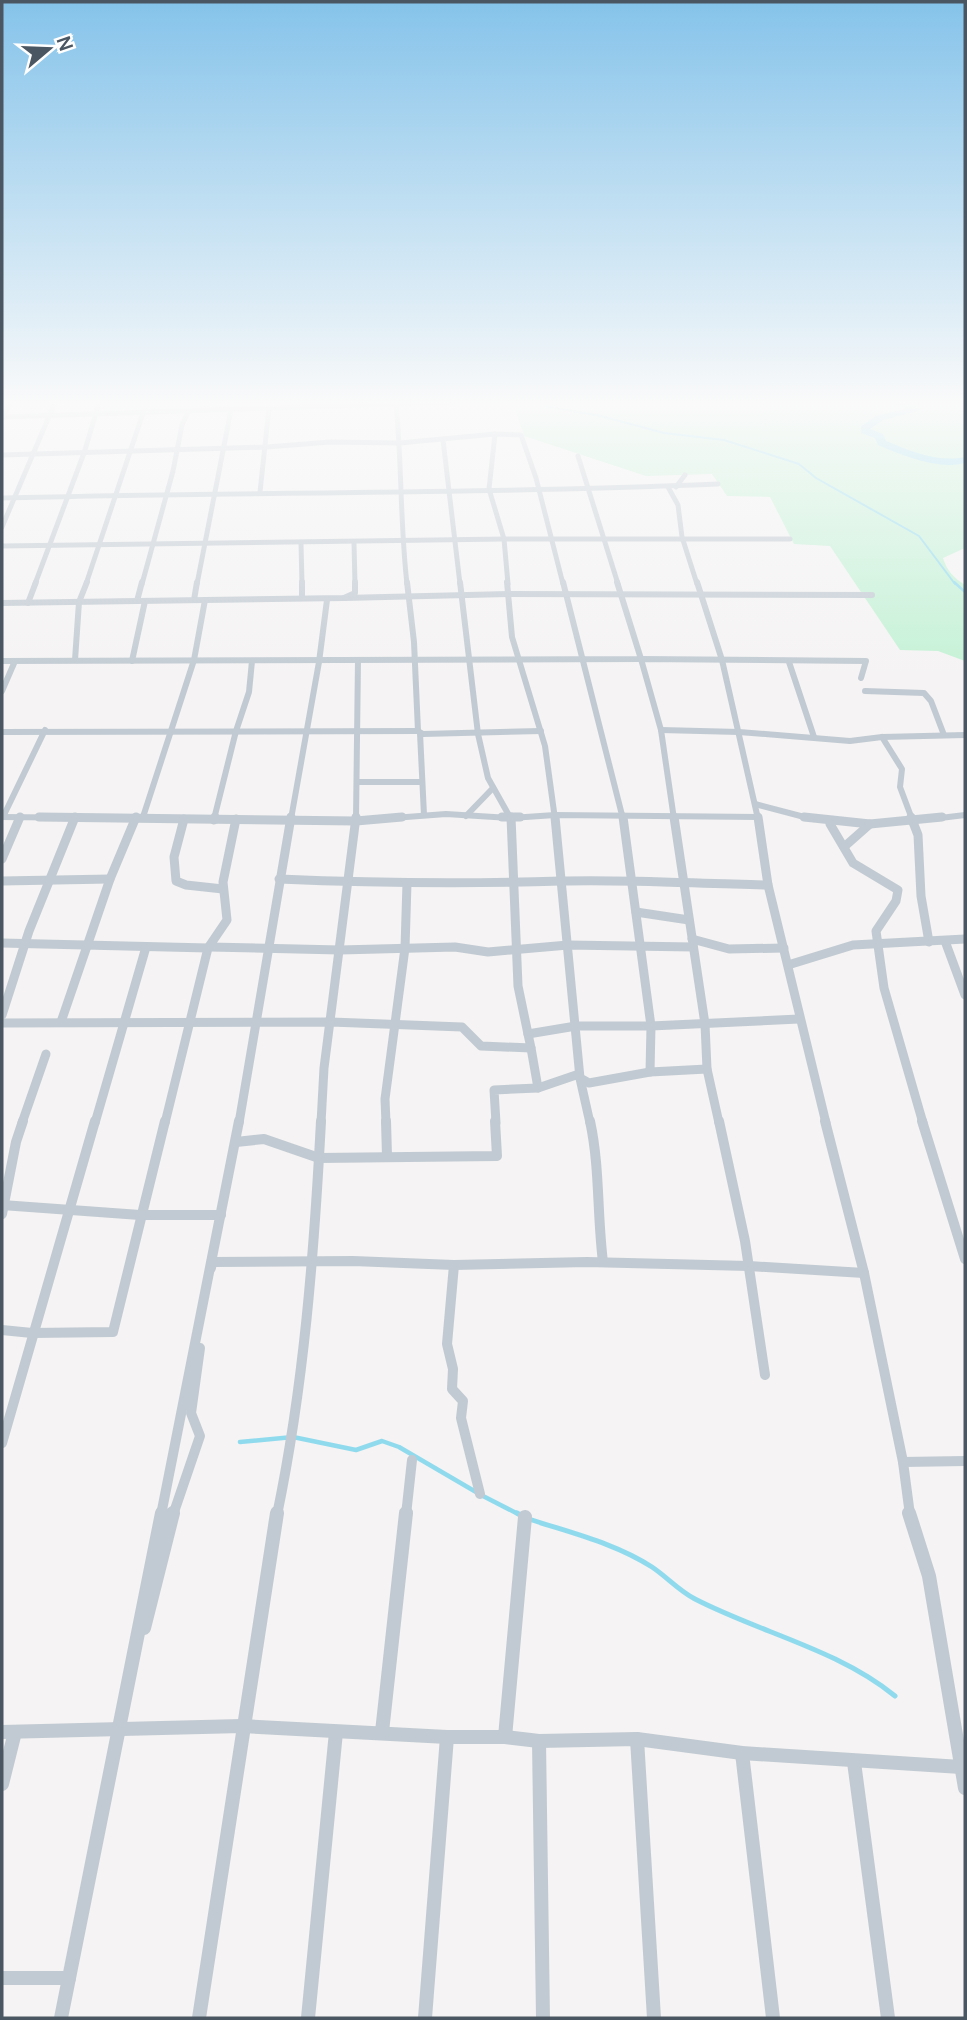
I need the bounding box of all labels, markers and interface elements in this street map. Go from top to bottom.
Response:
north arrow [14,14,84,84]
text: N [51,33,80,54]

